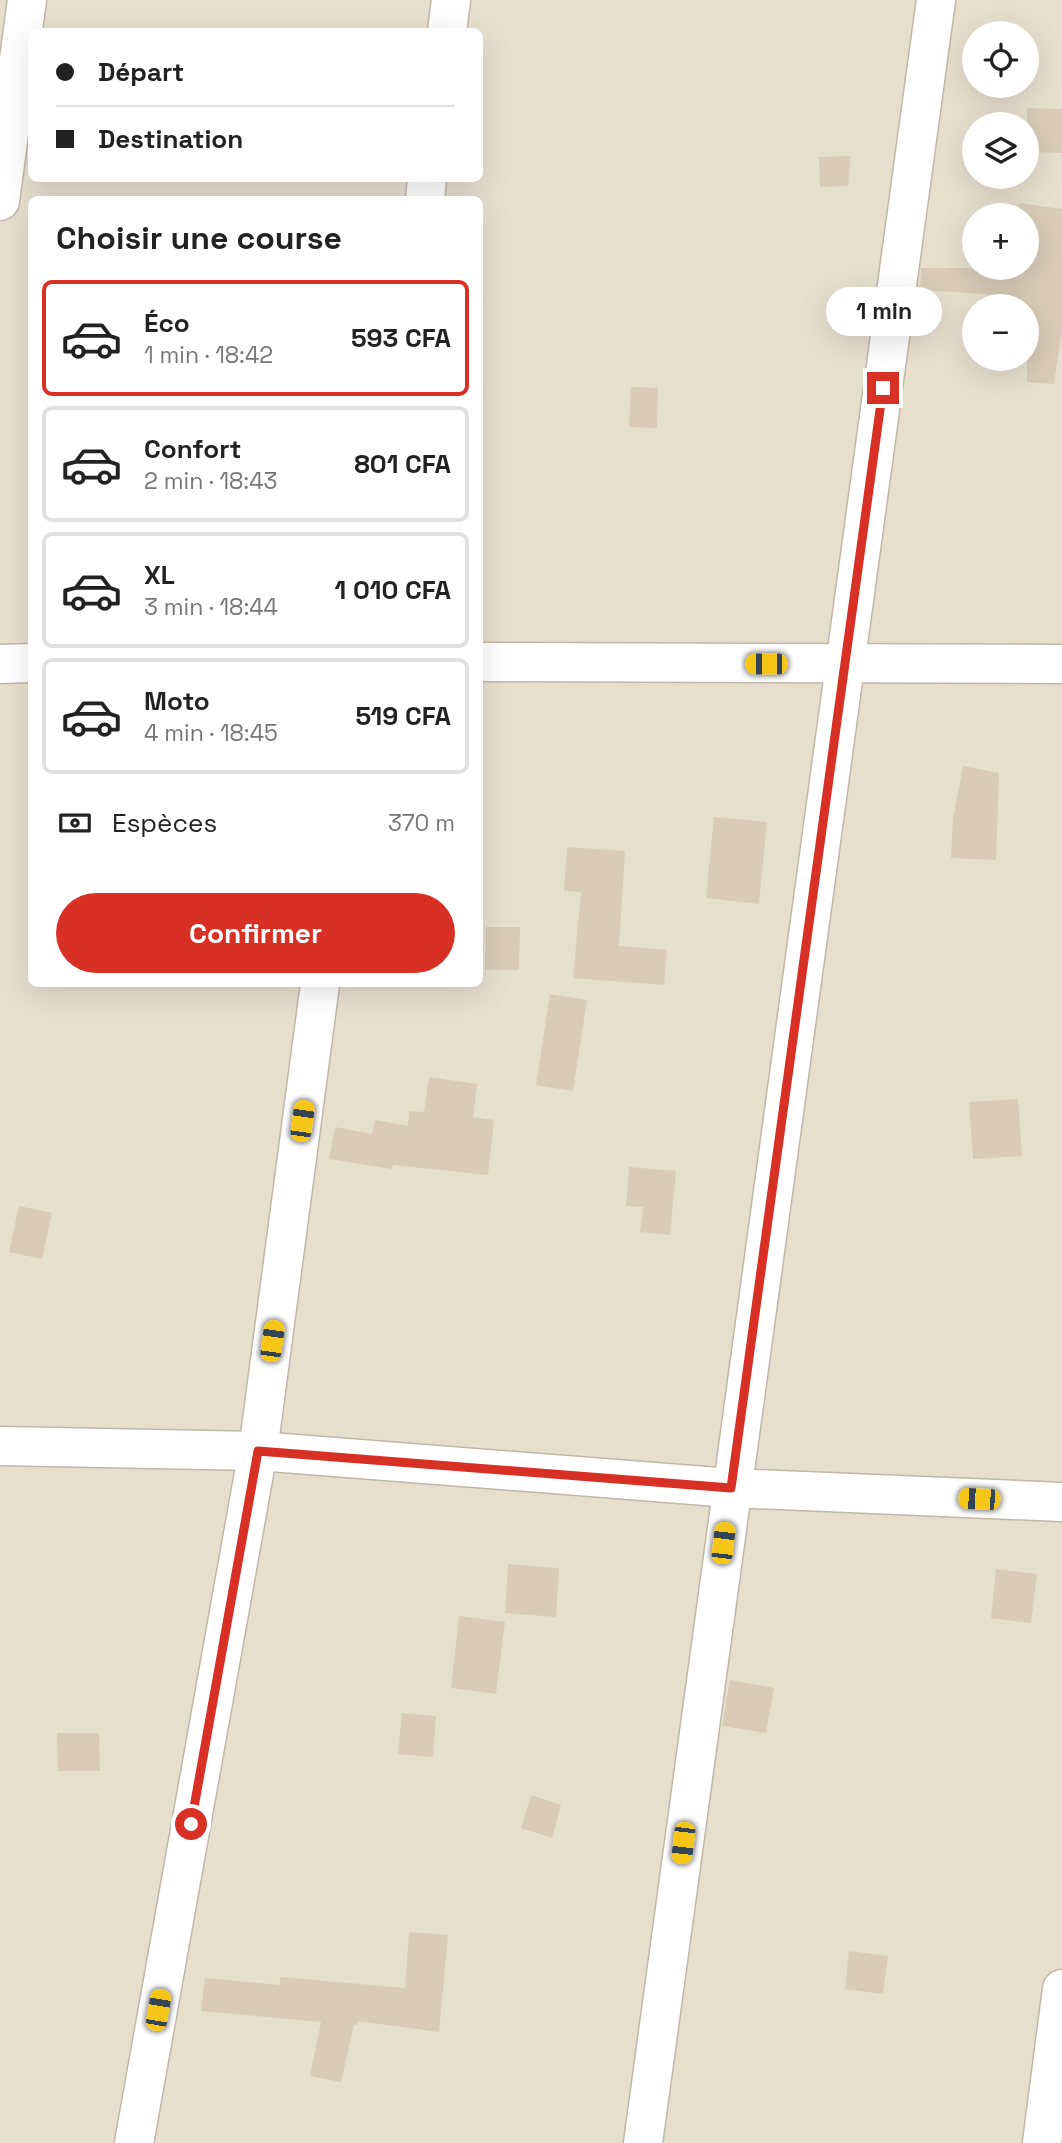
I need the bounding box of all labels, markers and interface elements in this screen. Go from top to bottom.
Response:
map controls [962,21,1039,371]
button: locate [962,21,1039,98]
text: Départ [98,55,184,89]
button: layers [962,112,1039,189]
text: Destination [98,122,243,156]
button: + [962,203,1039,280]
text: Choisir une course [56,218,342,258]
callout: 1 min [825,286,941,336]
button: − [962,294,1039,371]
text: 1 min [856,296,912,326]
text: Éco [144,306,190,340]
icon: car [60,307,123,370]
text: 593 CFA [351,321,451,355]
text: 1 min · 18:42 [144,340,273,370]
route end [867,372,899,404]
text: Confort [144,432,241,466]
icon: car [60,433,123,496]
text: 801 CFA [354,447,451,481]
text: 2 min · 18:43 [144,466,277,496]
text: XL [144,558,175,592]
icon: car [60,559,123,622]
text: 1 010 CFA [335,573,451,607]
text: 3 min · 18:44 [144,592,278,622]
car [746,654,788,675]
text: Moto [144,684,210,718]
icon: car [60,685,123,748]
text: 519 CFA [355,699,451,733]
text: 4 min · 18:45 [144,718,278,748]
icon: cash [56,804,94,842]
text: Espèces [112,806,217,840]
text: 370 m [388,808,455,838]
button: Confirmer [56,893,455,973]
car [289,1099,316,1143]
car [259,1319,286,1363]
car [958,1488,1001,1510]
car [711,1521,736,1565]
route start [175,1808,207,1840]
car [671,1821,696,1865]
car [145,1987,172,2033]

